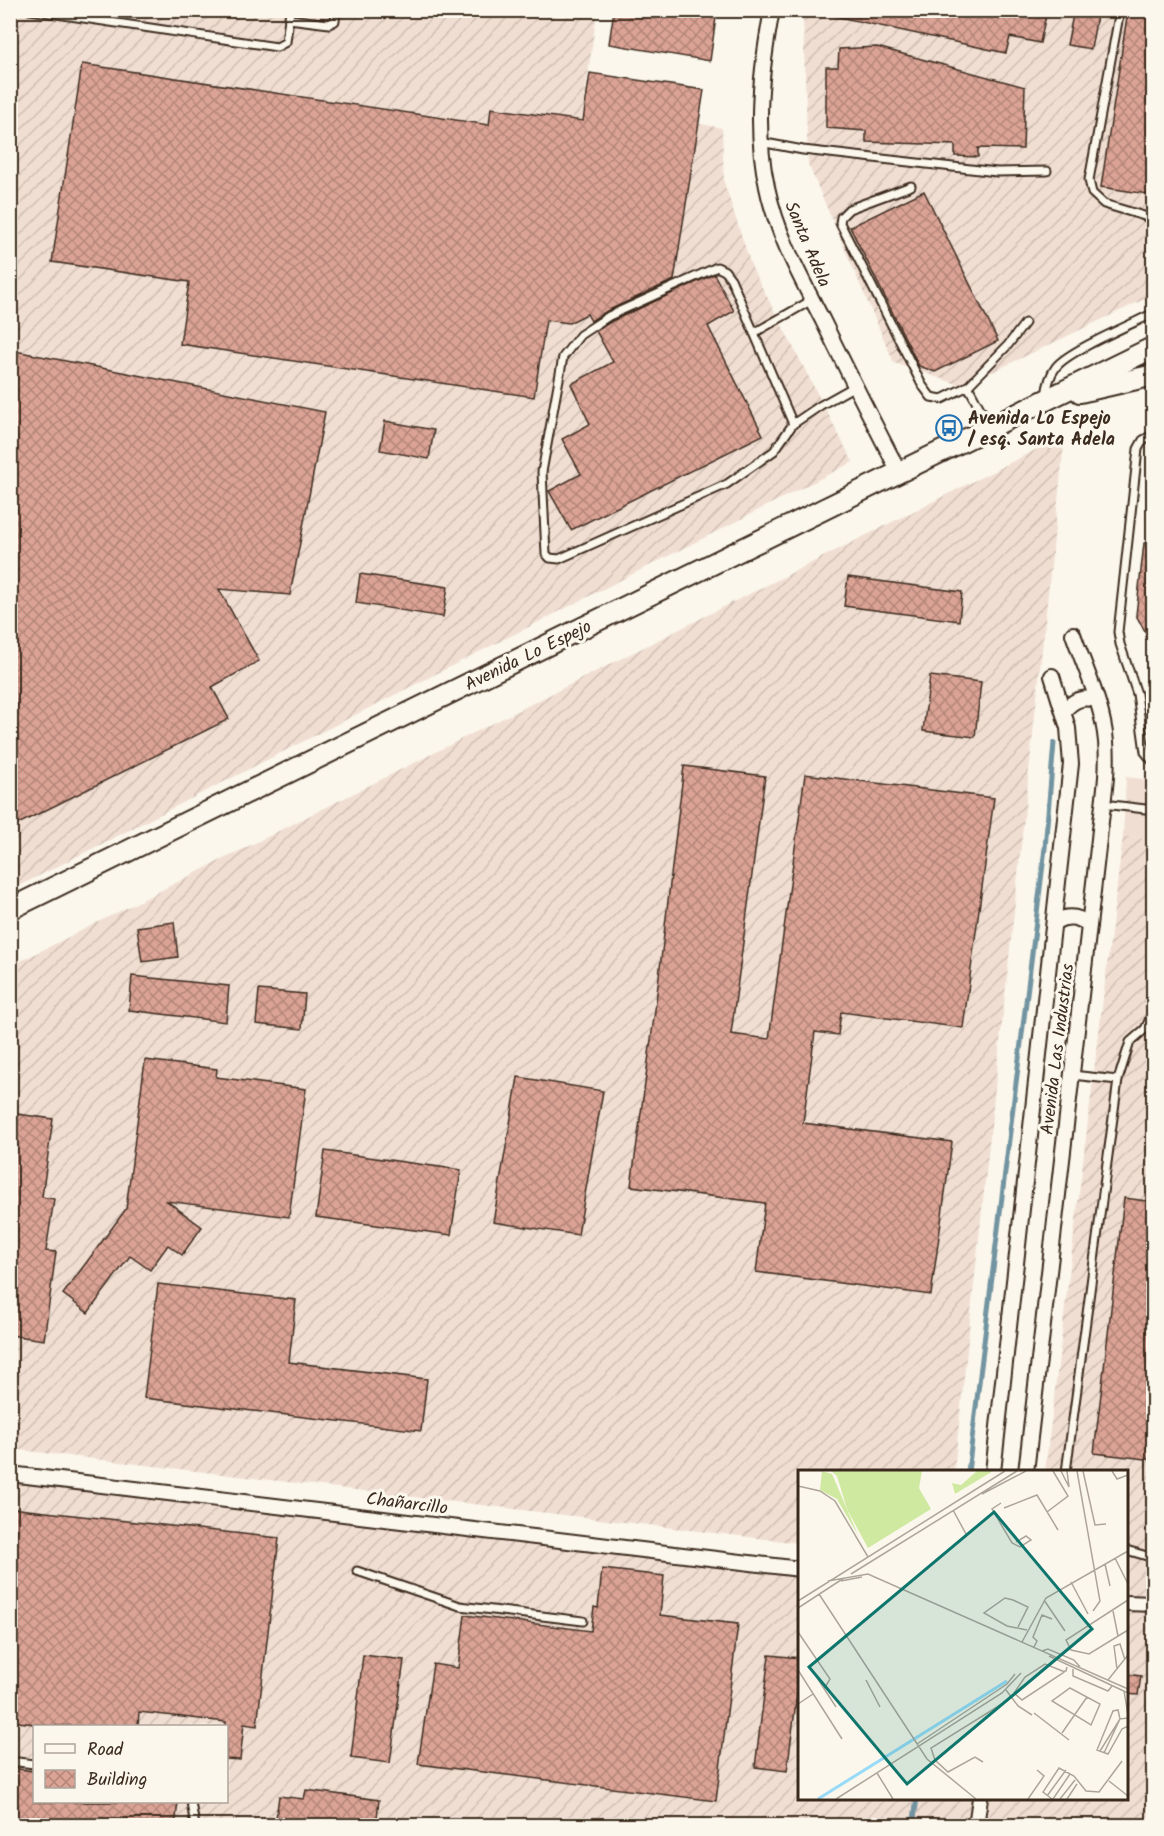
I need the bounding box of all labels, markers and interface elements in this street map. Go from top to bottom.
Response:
street label: Santa Adela [775,197,838,292]
place label: Avenida Lo Espejo / esq. Santa Adela [967,405,1115,455]
bus stop icon: Avenida Lo Espejo / esq. Santa Adela [934,413,964,443]
street label: Avenida Lo Espejo [460,613,597,700]
street label: Avenida Las Industrias [1034,962,1083,1136]
inset map [798,1470,1128,1800]
street label: Chañarcillo [364,1485,449,1524]
legend [33,1725,228,1803]
text: Road [87,1736,124,1765]
text: Building [87,1766,147,1795]

